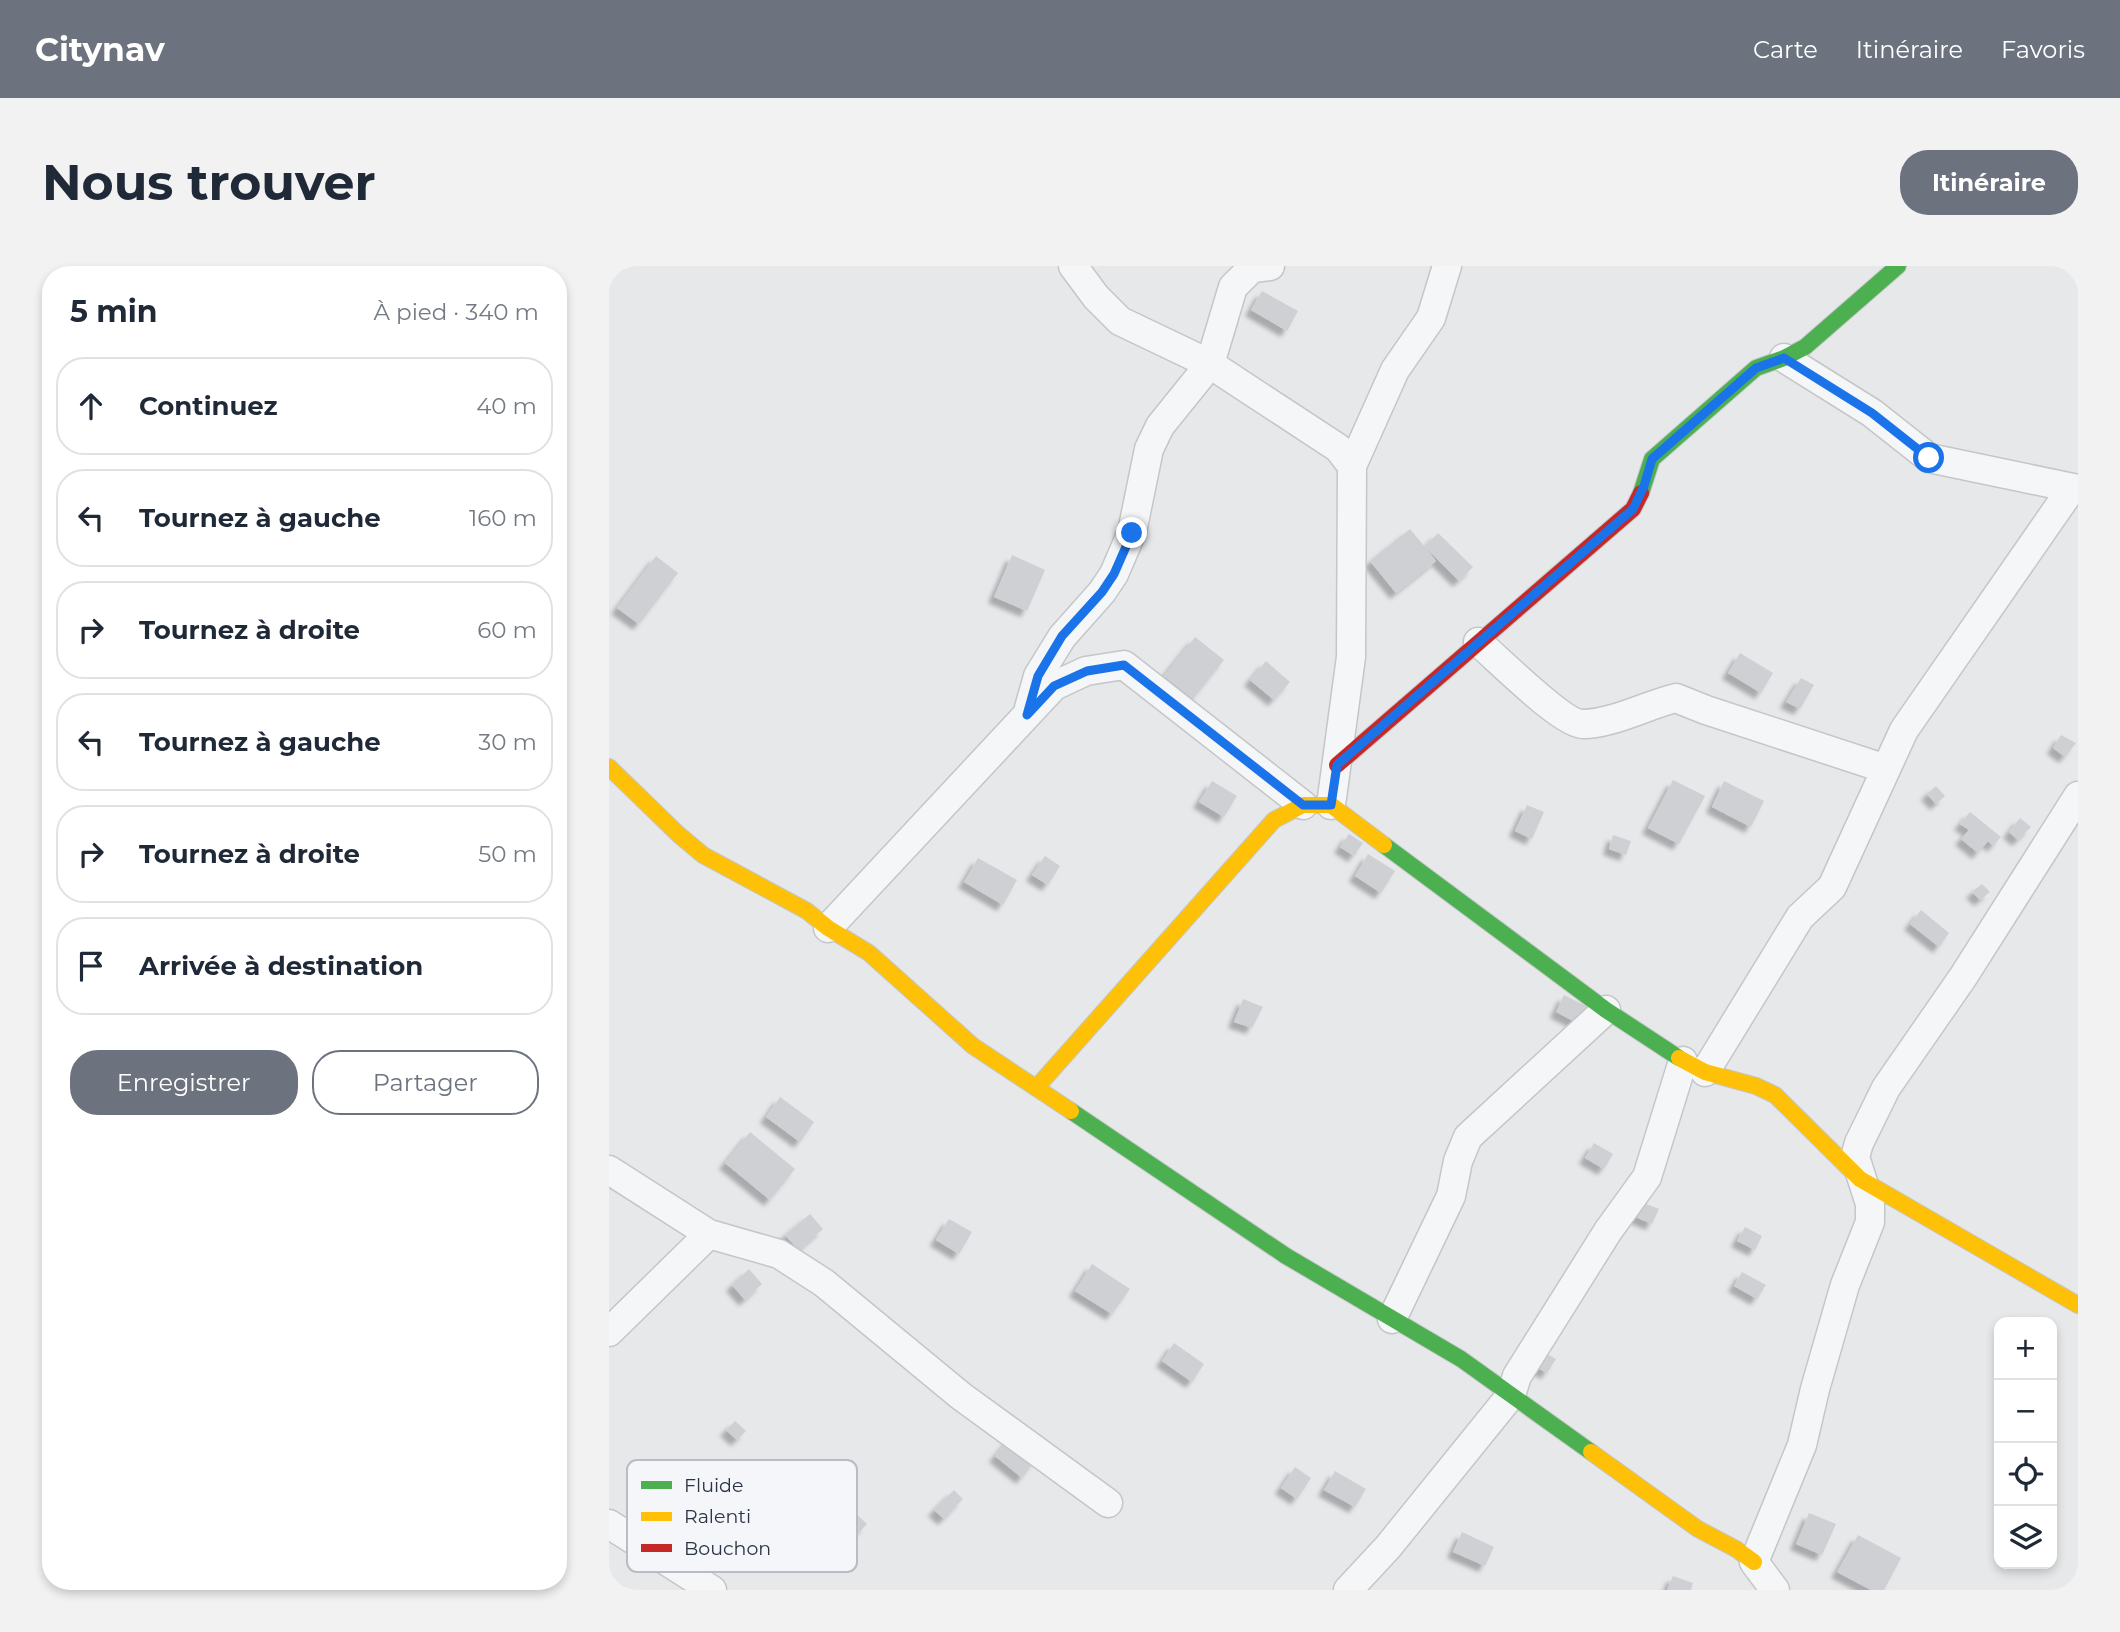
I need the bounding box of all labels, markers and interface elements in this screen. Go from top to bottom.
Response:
text: Citynav [35,29,165,69]
text: Carte [1753,35,1818,64]
text: Itinéraire [1856,35,1963,64]
text: Favoris [2001,35,2085,64]
button: Itinéraire [1900,150,2078,215]
text: Nous trouver [42,153,376,212]
text: 5 min [70,293,158,330]
text: À pied · 340 m [374,298,539,326]
icon: ahead [72,387,110,425]
text: Continuez [139,390,278,422]
text: 40 m [476,392,537,420]
route start [1913,442,1944,473]
icon: left [72,499,110,537]
text: Tournez à gauche [139,502,381,534]
text: 160 m [469,504,537,532]
route end [1116,517,1147,548]
icon: right [72,611,110,649]
text: Tournez à droite [139,614,360,646]
text: 60 m [477,616,537,644]
icon: left [72,723,110,761]
text: Tournez à gauche [139,726,381,758]
text: 30 m [478,728,537,756]
icon: right [72,835,110,873]
text: Tournez à droite [139,838,360,870]
text: 50 m [478,840,537,868]
icon: arrive [72,947,110,985]
text: Arrivée à destination [139,950,423,982]
button: Enregistrer [70,1050,298,1115]
button: Partager [312,1050,539,1115]
map controls [1994,1317,2057,1569]
button: + [1994,1317,2057,1380]
button: − [1994,1380,2057,1443]
button: locate [1994,1443,2057,1506]
legend [627,1460,857,1572]
text: Fluide [684,1474,743,1497]
text: Ralenti [684,1505,751,1528]
button: layers [1994,1506,2057,1569]
text: Bouchon [684,1537,771,1560]

